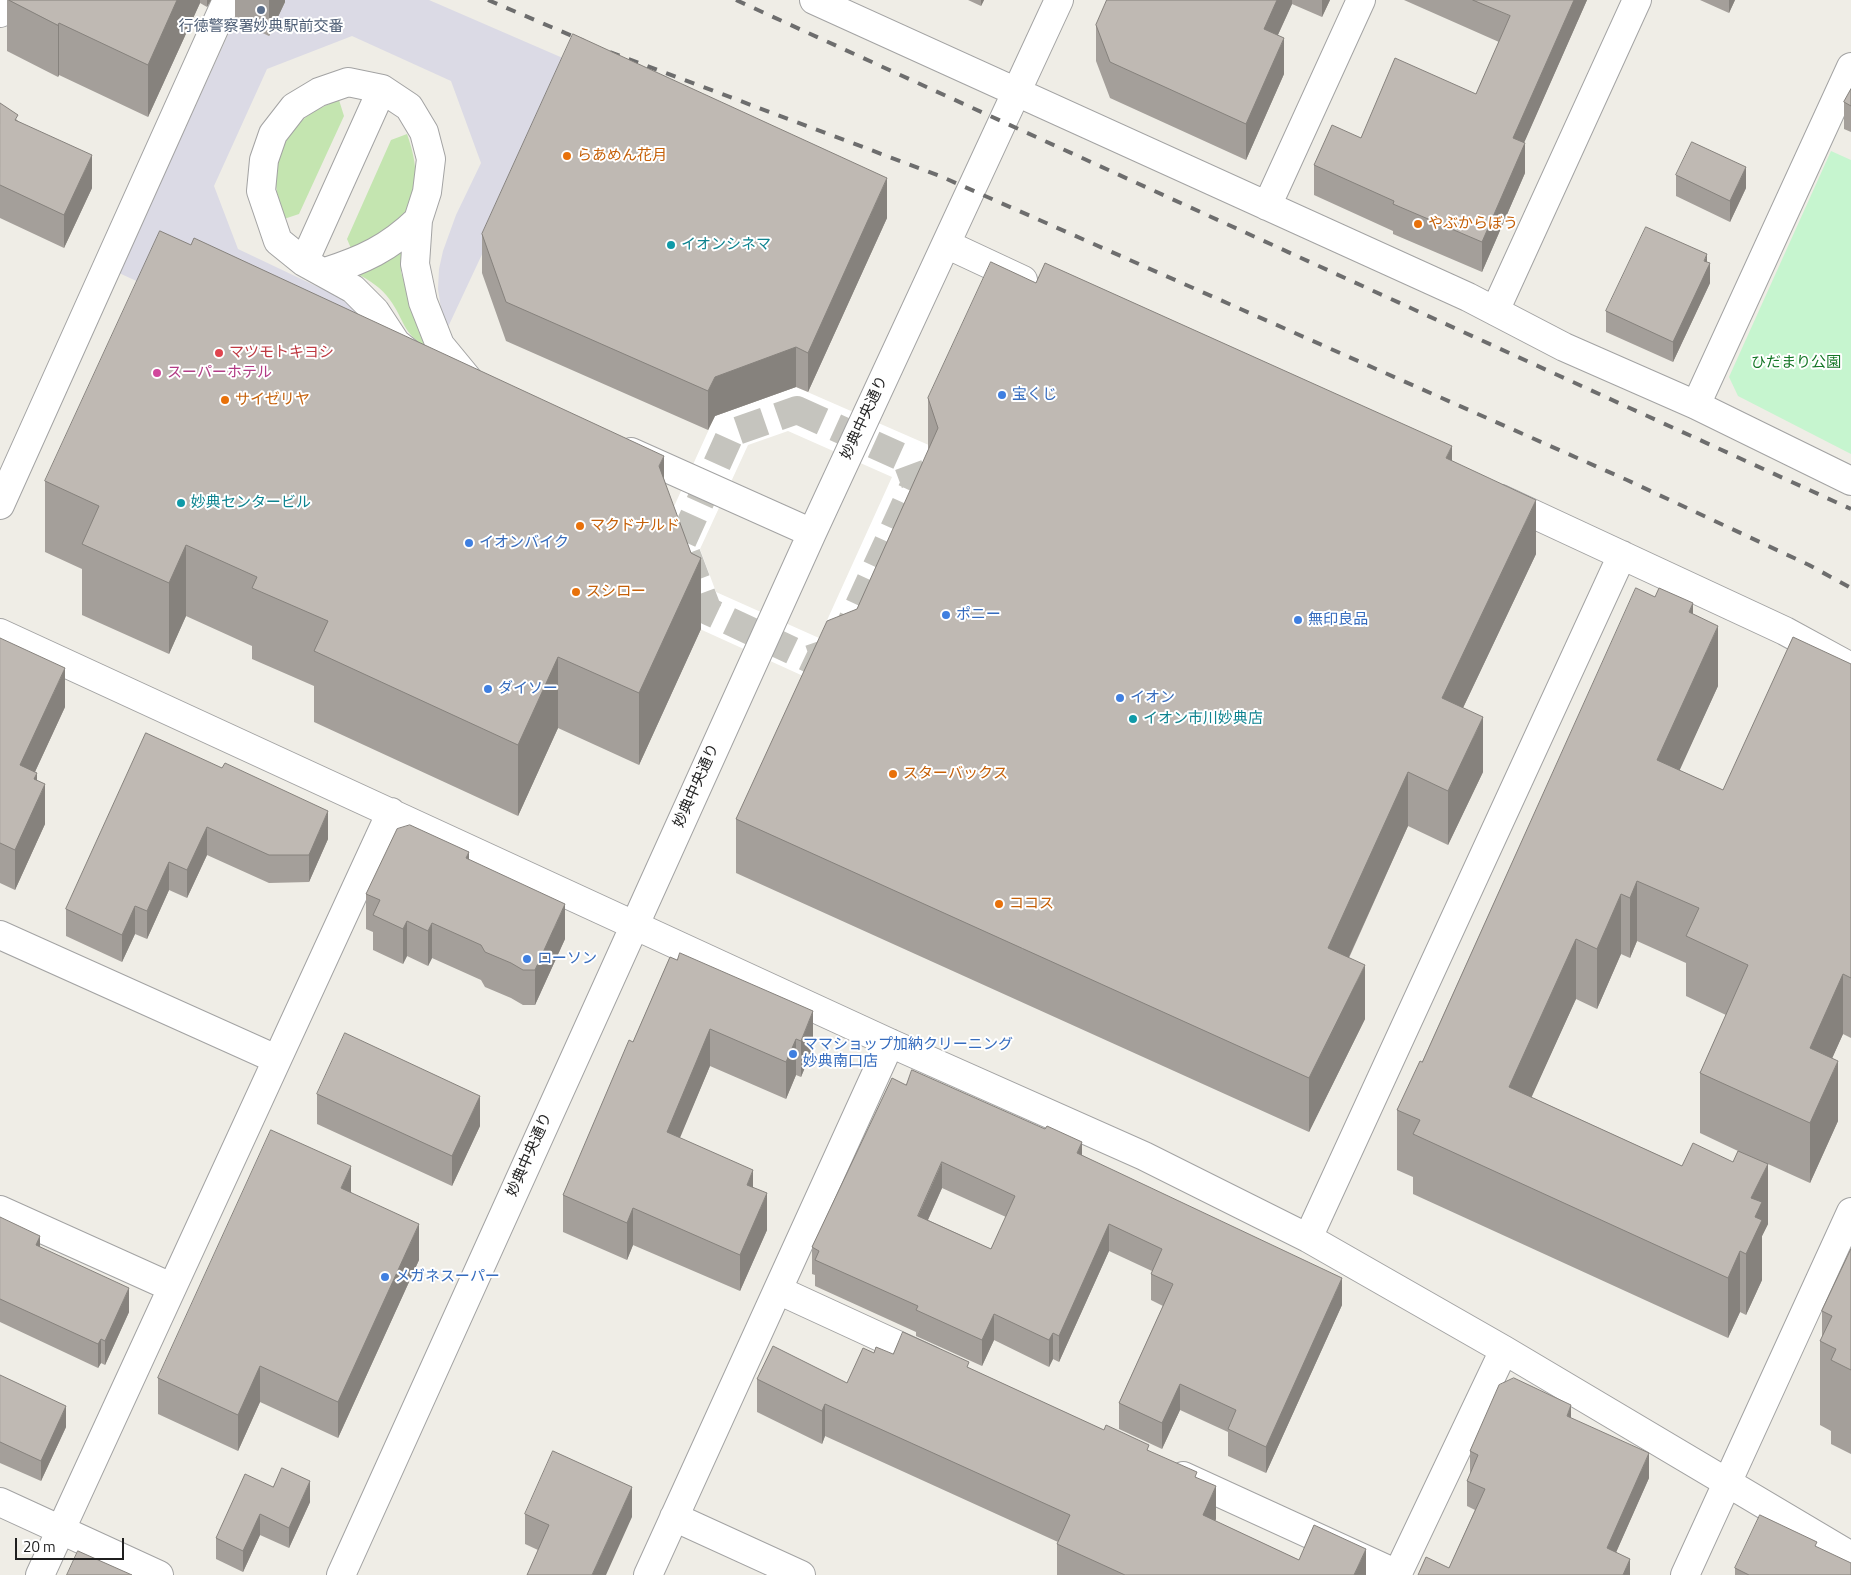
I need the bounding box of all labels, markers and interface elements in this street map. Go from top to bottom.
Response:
marker: 行徳警察署妙典駅前交番 [255,4,267,16]
place label: 行徳警察署妙典駅前交番 [179,18,343,36]
place label: らあめん花月 [577,147,667,165]
marker: らあめん花月 [561,150,573,162]
place label: やぶからぼう [1428,215,1518,233]
marker: やぶからぼう [1412,218,1424,230]
place label: イオンシネマ [681,236,771,254]
marker: イオンシネマ [665,239,677,251]
place label: マツモトキヨシ [229,344,334,362]
marker: マツモトキヨシ [213,347,225,359]
park label: ひだまり公園 [1751,354,1841,372]
place label: スーパーホテル [167,364,272,382]
marker: スーパーホテル [151,367,163,379]
street label: 妙典中央通り [838,373,892,463]
place label: 宝くじ [1012,386,1057,404]
marker: 宝くじ [996,389,1008,401]
place label: サイゼリヤ [235,391,310,409]
marker: サイゼリヤ [219,394,231,406]
place label: 妙典センタービル [191,494,311,512]
marker: 妙典センタービル [175,497,187,509]
place label: マクドナルド [590,517,680,535]
marker: マクドナルド [574,520,586,532]
place label: イオンバイク [479,534,569,552]
marker: イオンバイク [463,537,475,549]
place label: スシロー [586,583,646,601]
marker: スシロー [570,586,582,598]
place label: ポニー [956,606,1001,624]
marker: ポニー [940,609,952,621]
place label: 無印良品 [1308,611,1368,629]
marker: 無印良品 [1292,614,1304,626]
place label: ダイソー [498,680,558,698]
marker: ダイソー [482,683,494,695]
place label: イオン [1130,689,1175,707]
marker: イオン [1114,692,1126,704]
place label: イオン市川妙典店 [1143,710,1263,728]
marker: イオン市川妙典店 [1127,713,1139,725]
street label: 妙典中央通り [670,741,724,831]
place label: スターバックス [903,765,1008,783]
marker: スターバックス [887,768,899,780]
place label: ココス [1009,895,1054,913]
marker: ココス [993,898,1005,910]
place label: ローソン [537,950,597,968]
marker: ローソン [521,953,533,965]
place label: ママショップ加納クリーニング 妙典南口店 [803,1036,1013,1071]
marker: ママショップ加納クリーニング 妙典南口店 [787,1048,799,1060]
street label: 妙典中央通り [503,1110,557,1200]
place label: メガネスーパー [395,1268,500,1286]
marker: メガネスーパー [379,1271,391,1283]
scale bar [18,1528,126,1560]
text: 20 m [23,1535,56,1558]

